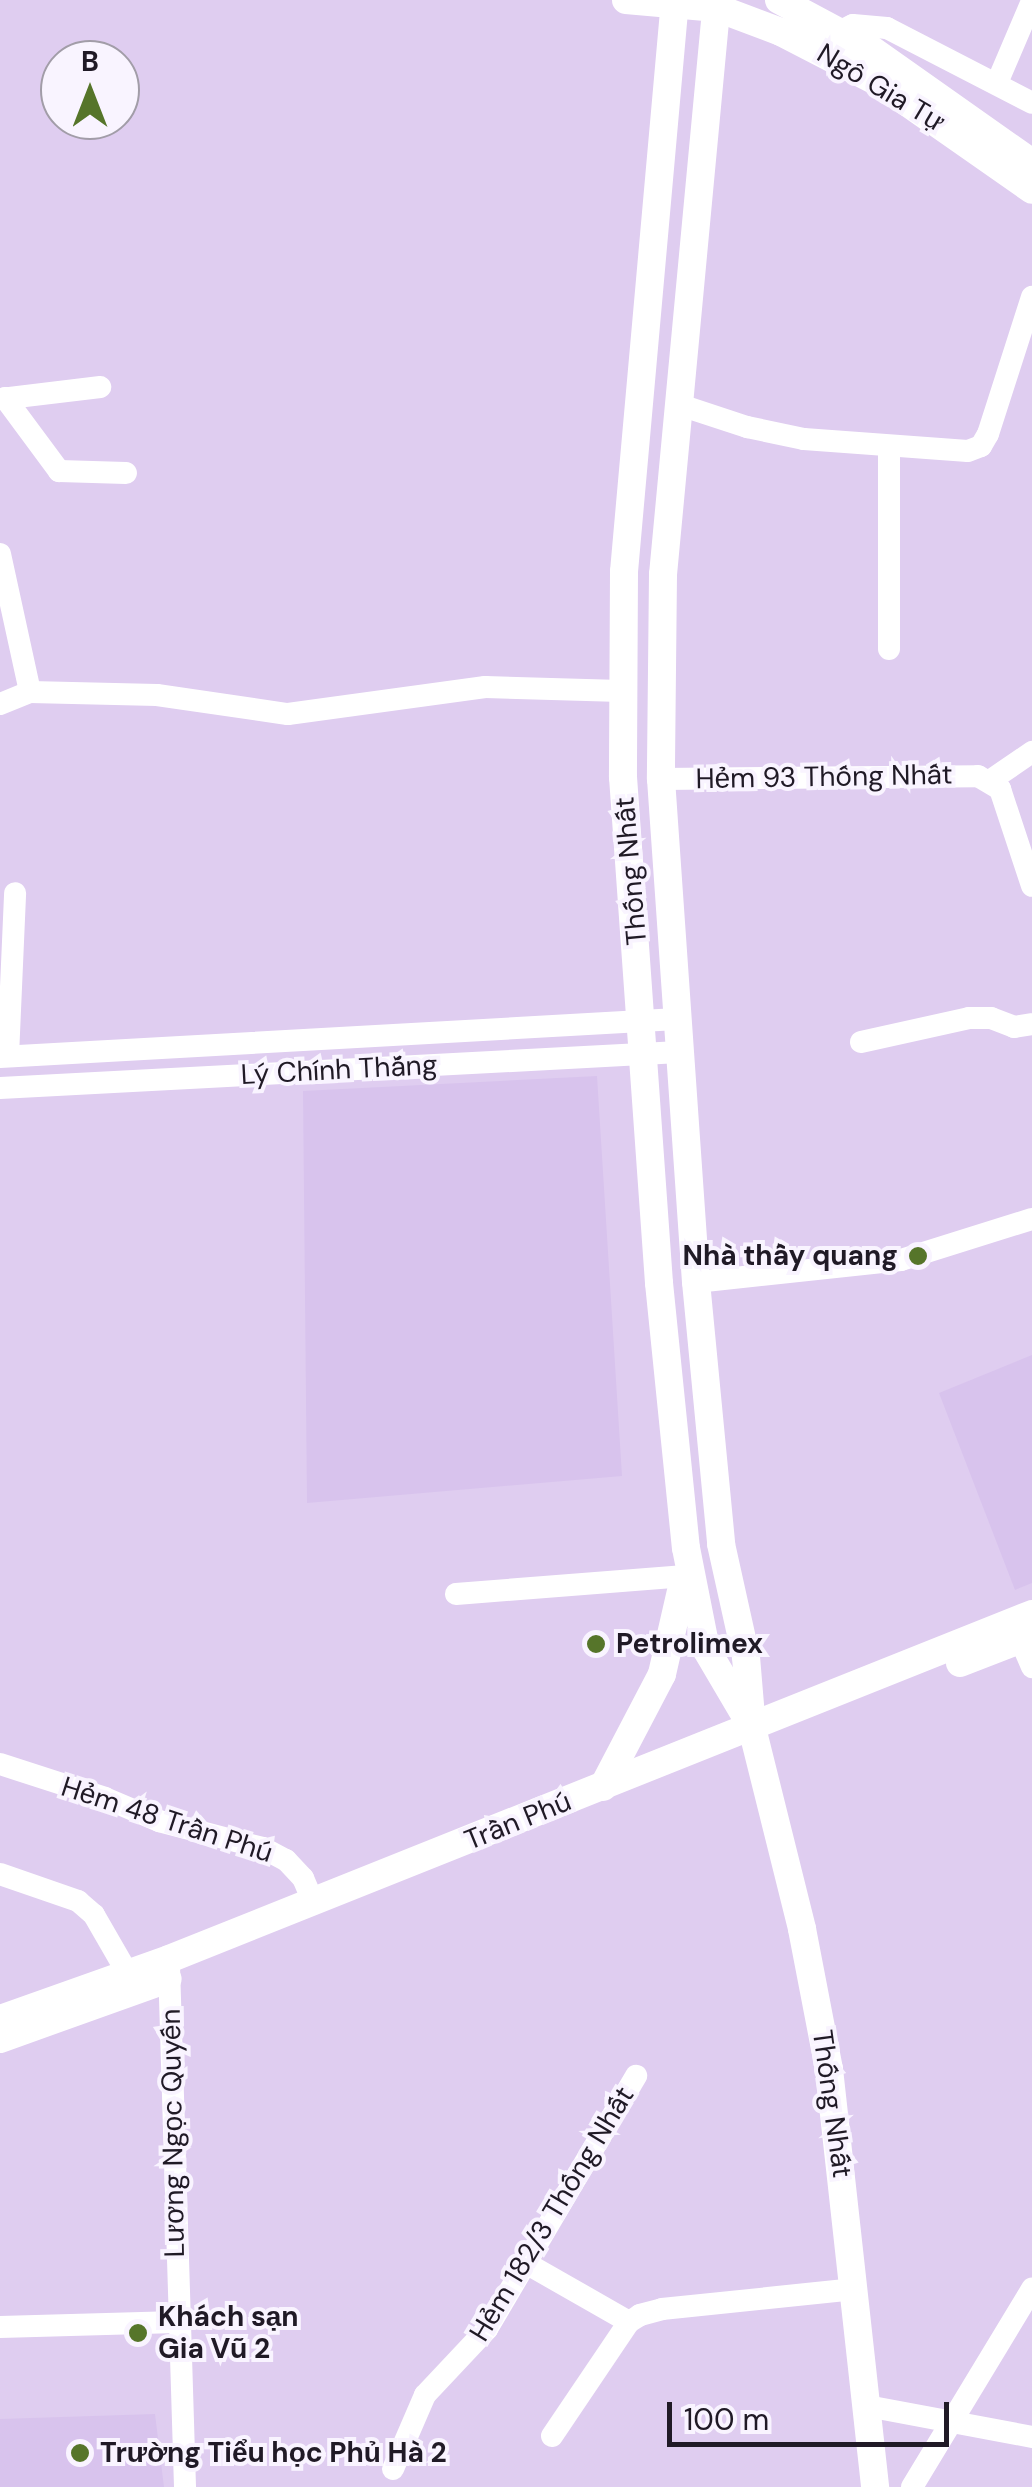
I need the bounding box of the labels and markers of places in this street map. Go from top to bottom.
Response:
place label: Nhà thầy quang [683,1239,898,1273]
marker: Nhà thầy quang [907,1245,929,1267]
place label: Petrolimex [616,1627,763,1661]
marker: Petrolimex [585,1633,607,1655]
place label: Khách sạn Gia Vũ 2 [158,2300,299,2366]
marker: Khách sạn Gia Vũ 2 [127,2322,149,2344]
place label: Trường Tiểu học Phủ Hà 2 [100,2436,447,2470]
marker: Trường Tiểu học Phủ Hà 2 [69,2442,91,2464]

